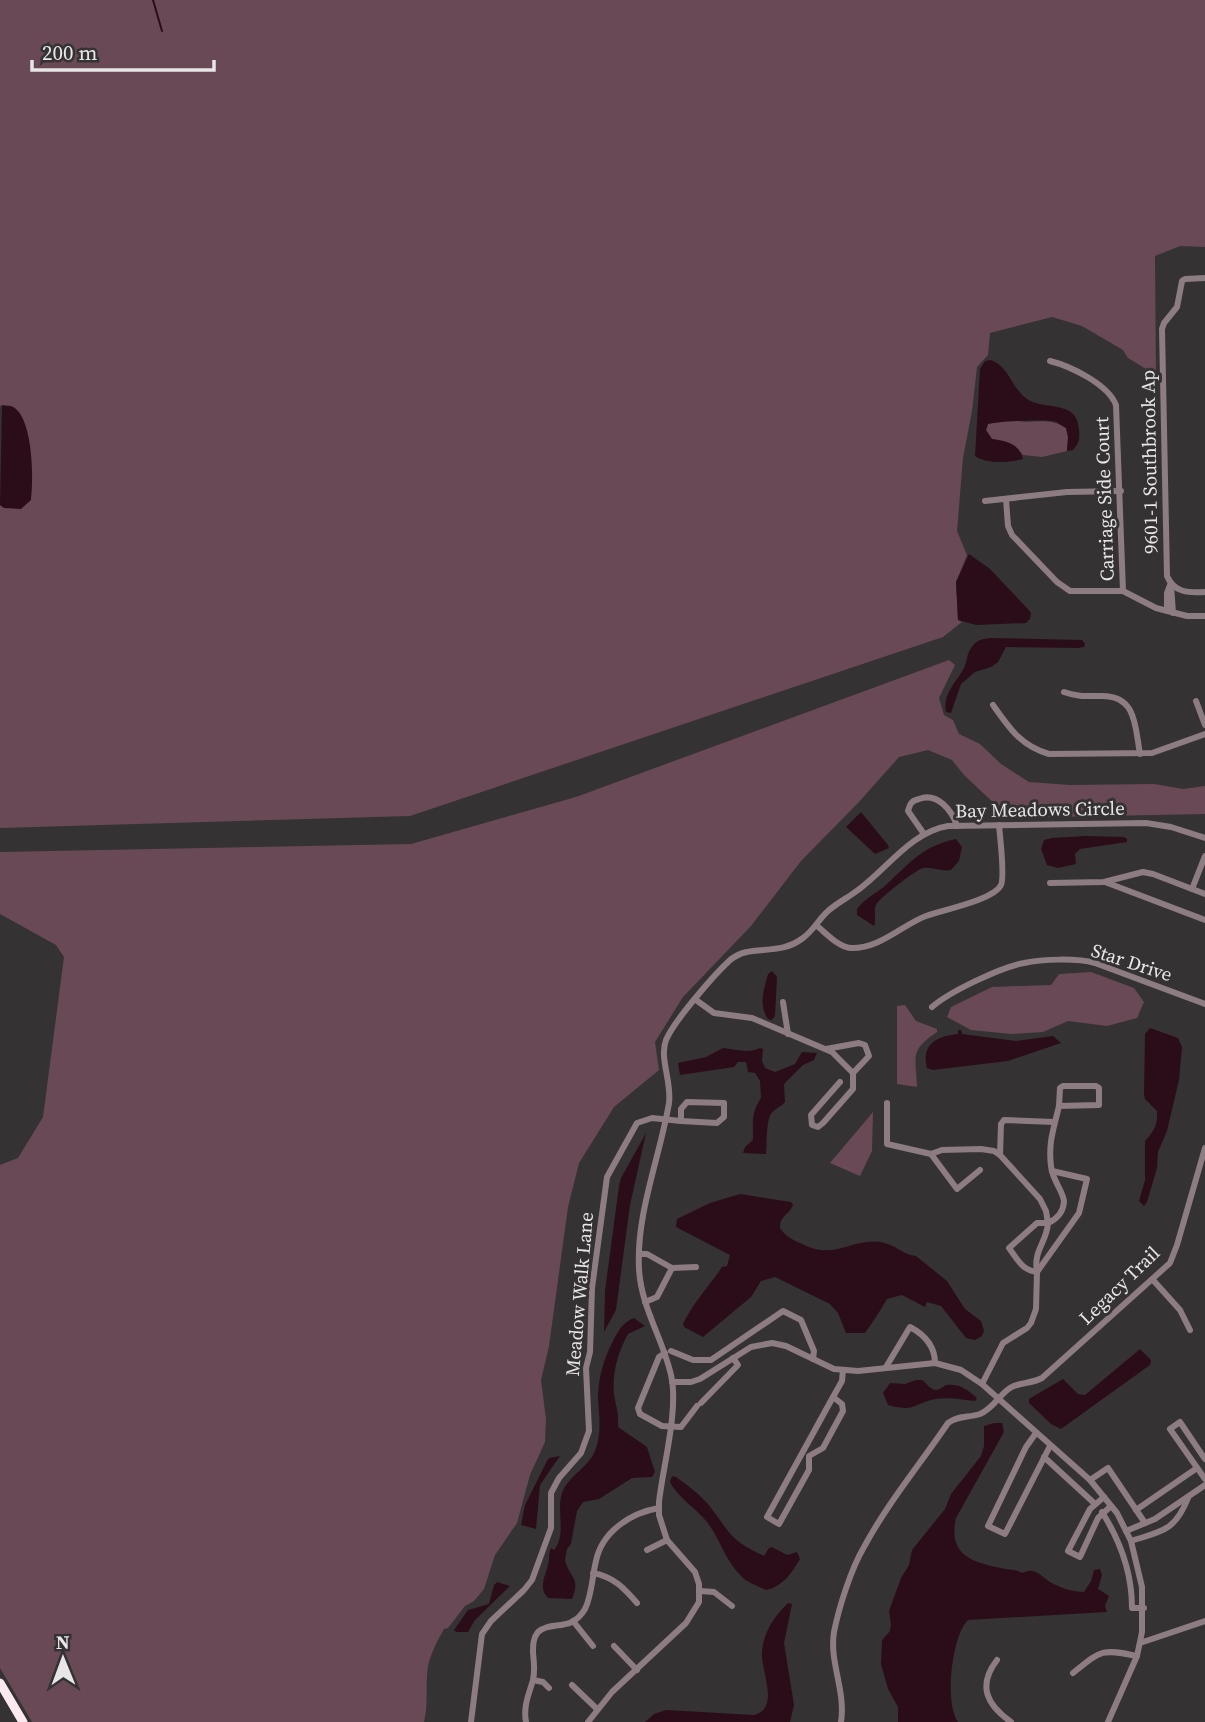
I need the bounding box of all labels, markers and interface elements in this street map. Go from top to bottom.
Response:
scale bar [32,28,214,72]
text: 200 m [42,38,97,67]
street label: 9601-1 Southbrook Ap [1134,370,1164,554]
street label: Carriage Side Court [1088,415,1120,582]
street label: Bay Meadows Circle [955,795,1125,823]
street label: Star Drive [1088,937,1176,987]
street label: Meadow Walk Lane [559,1211,599,1377]
street label: Legacy Trail [1073,1240,1165,1330]
north arrow [28,1624,98,1694]
text: N [56,1629,70,1655]

